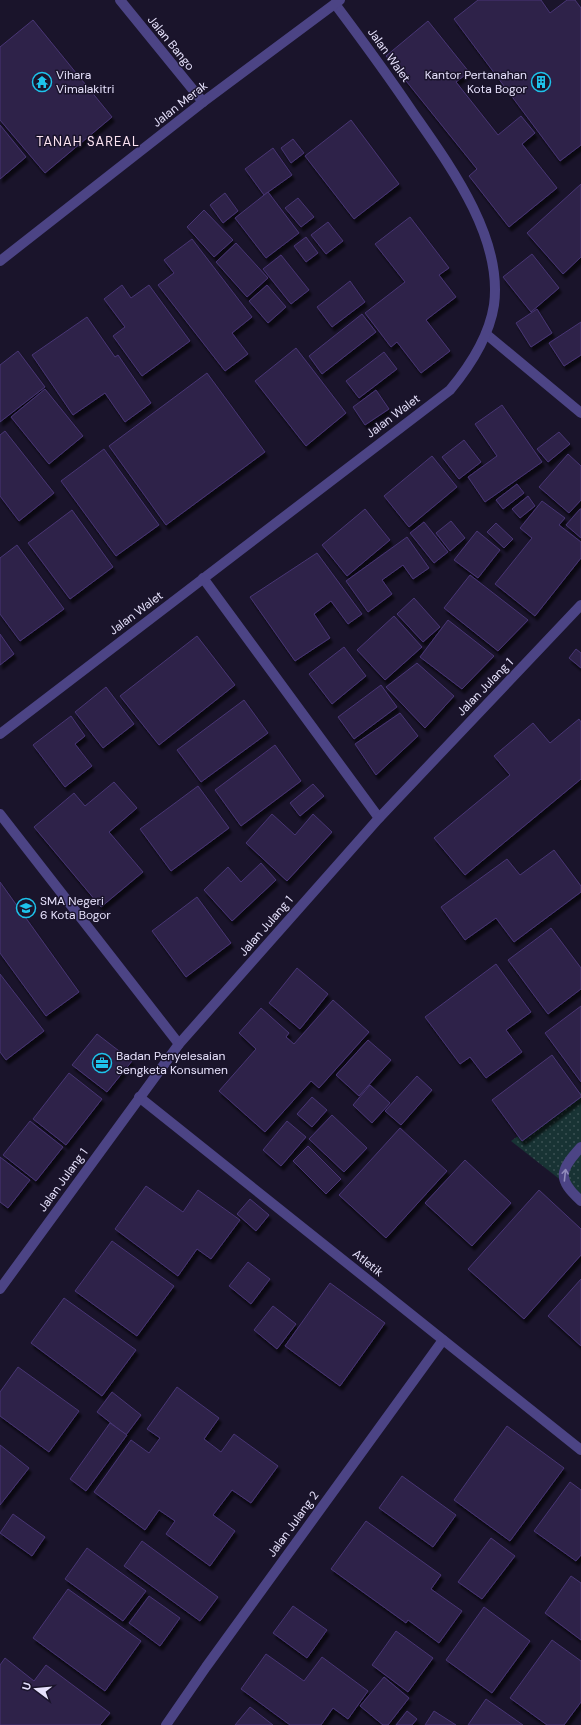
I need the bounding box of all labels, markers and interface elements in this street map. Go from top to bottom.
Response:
street label: Jalan Bango [144,12,198,74]
street label: Jalan Walet [364,25,414,86]
place label: Vihara Vimalakitri [56,67,114,97]
place label: Kantor Pertanahan Kota Bogor [425,67,528,97]
temple icon: Vihara Vimalakitri [31,71,53,93]
building icon: Kantor Pertanahan Kota Bogor [530,71,552,93]
street label: Jalan Merak [149,77,211,131]
district label: TANAH SAREAL [36,133,140,150]
street label: Jalan Walet [363,390,423,441]
street label: Jalan Walet [106,587,166,638]
street label: Jalan Julang 1 [453,655,517,719]
place label: SMA Negeri 6 Kota Bogor [40,893,111,923]
street label: Jalan Julang 1 [236,893,296,959]
school or university icon: SMA Negeri 6 Kota Bogor [15,897,37,919]
place label: Badan Penyelesaian Sengketa Konsumen [116,1048,228,1078]
office icon: Badan Penyelesaian Sengketa Konsumen [91,1052,113,1074]
street label: Jalan Julang 1 [35,1145,91,1215]
one-way arrow [561,1169,569,1182]
street label: Atletik [349,1246,387,1280]
street label: Jalan Julang 2 [264,1488,322,1560]
north arrow [16,1669,56,1709]
text: U [19,1681,34,1692]

